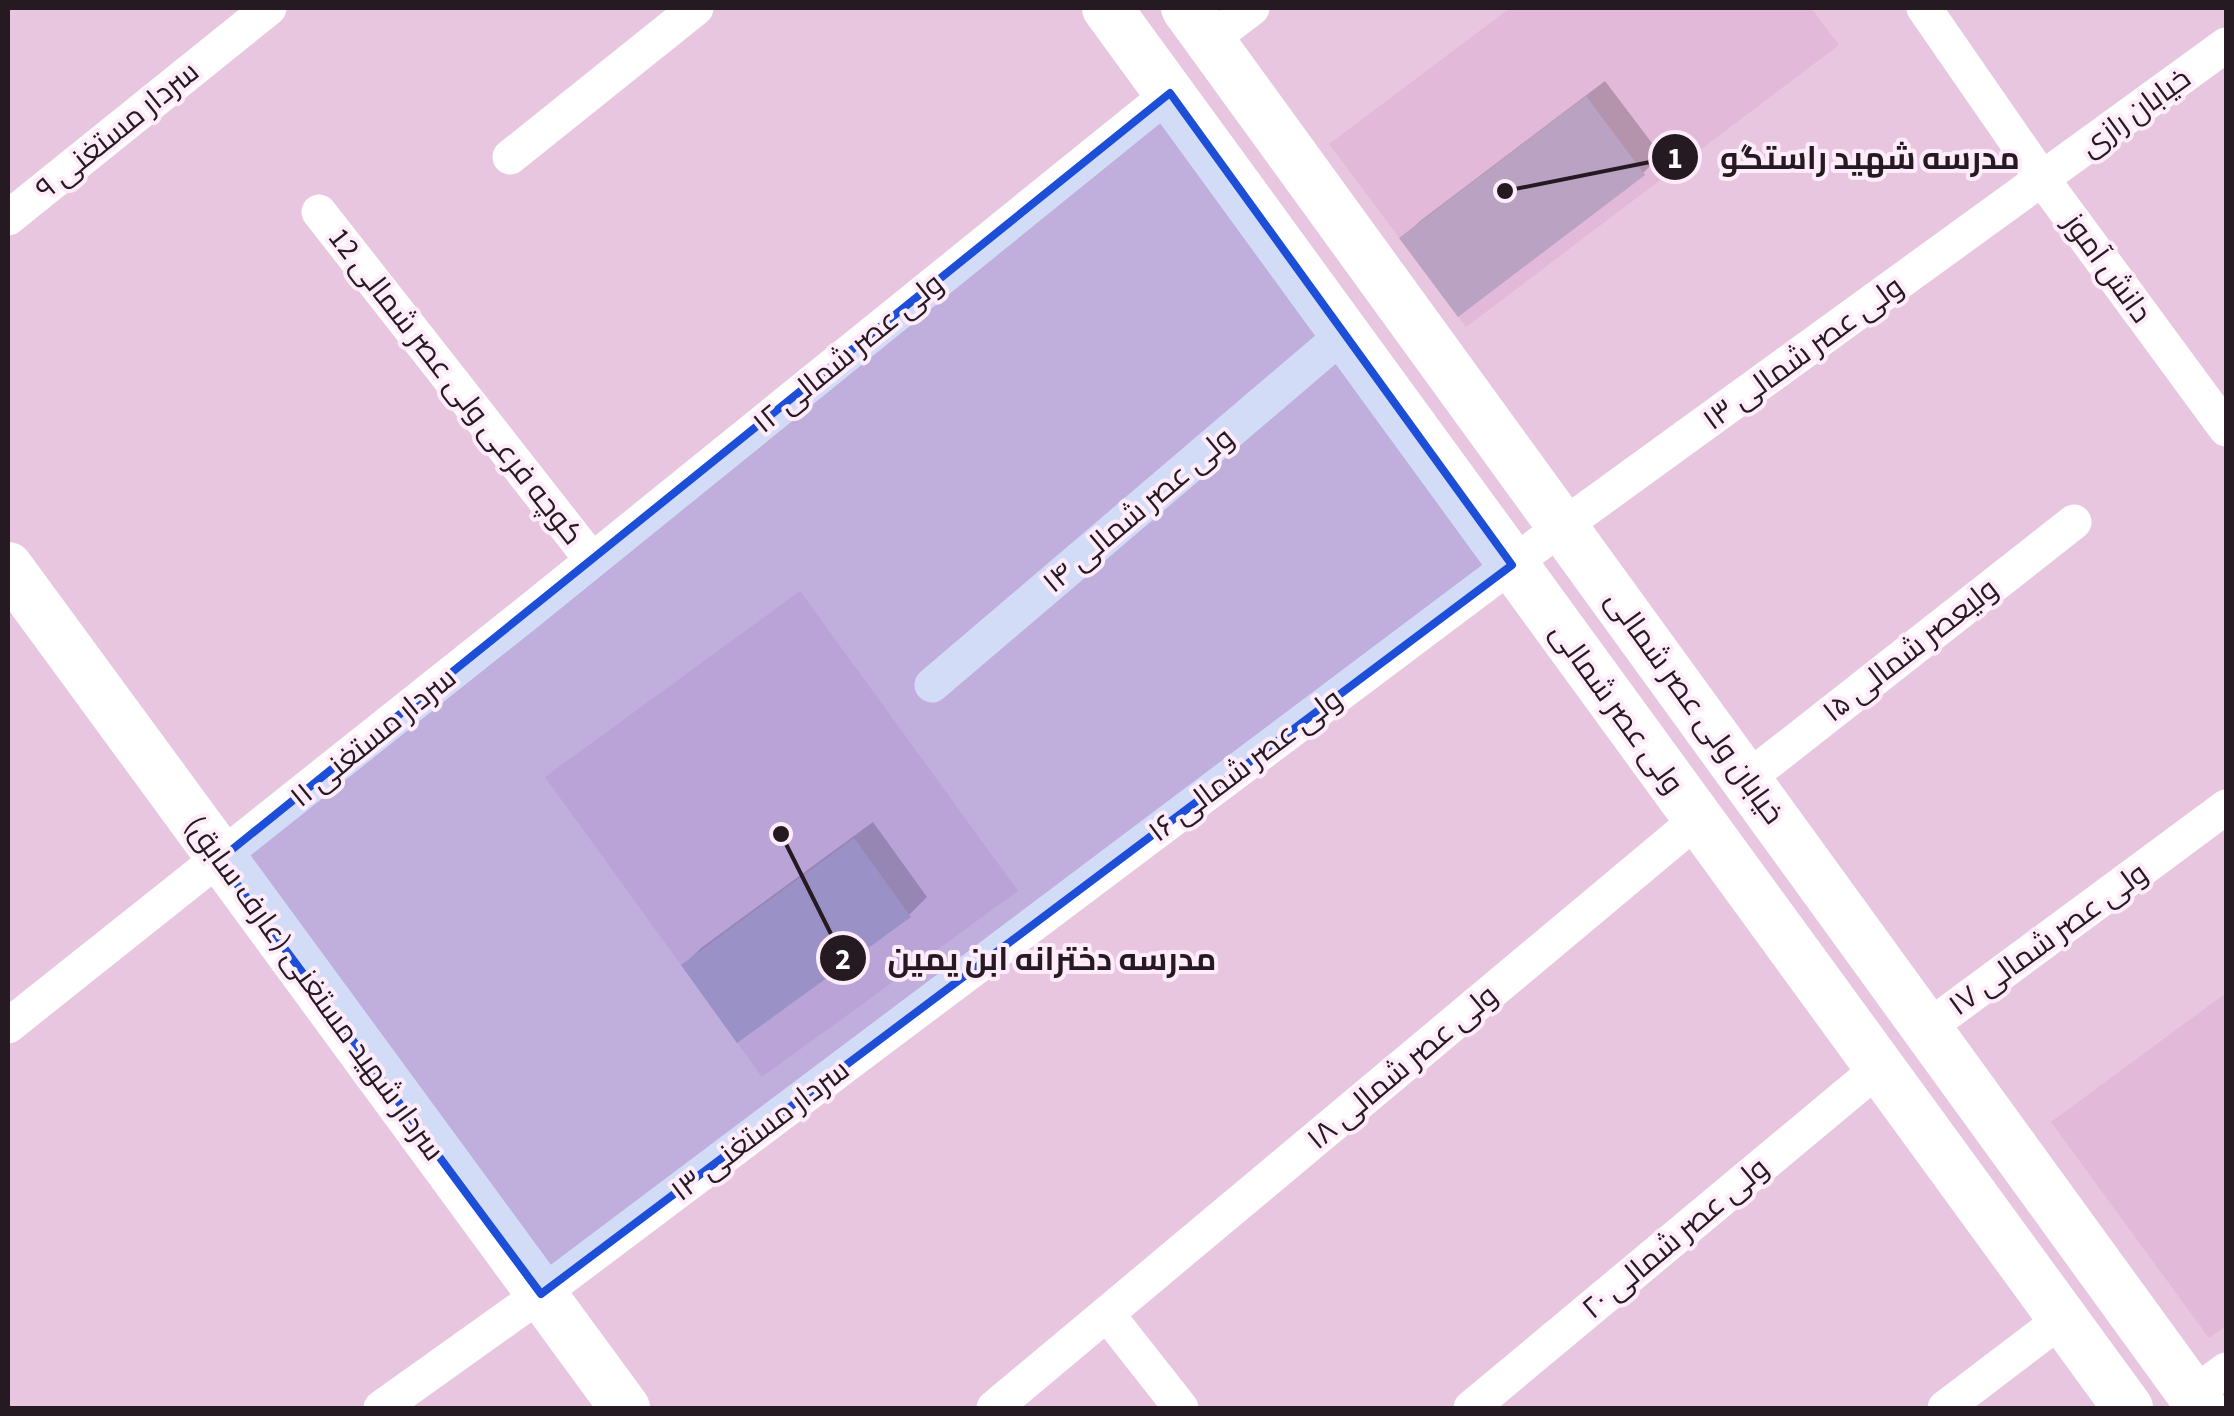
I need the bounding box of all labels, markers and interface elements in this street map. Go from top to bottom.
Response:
street label: سردار مستغنی ۹ [26,51,208,210]
street label: خیابان رازی [2071,57,2200,167]
callout: مدرسه شهید راستگو [1650,126,2040,188]
text: مدرسه شهید راستگو [1720,136,2020,182]
text: 1 [1667,137,1683,180]
street label: دانش آموز [2052,203,2162,332]
street label: کوچه فرعی ولی عصر شمالی 12 [318,218,593,554]
street label: ولی عصر شمالی ۱۲ [744,263,953,444]
street label: ولی عصر شمالی ۱۳ [1694,266,1912,441]
street label: ولی عصر شمالی ۱۴ [1033,417,1243,603]
street label: ولیعصر شمالی ۱۵ [1813,568,2007,733]
street label: خیابان ولی عصر شمالی [1598,583,1792,831]
street label: ولی عصر شمالی [1543,615,1691,801]
street label: سردار مستغنی ۱۱ [281,657,466,818]
street label: ولی عصر شمالی ۱۶ [1139,678,1351,853]
street label: سردار شهید مستغنی (عارف سابق) [174,807,455,1170]
street label: ولی عصر شمالی ۱۷ [1940,852,2157,1026]
callout: مدرسه دخترانه ابن یمین [818,927,1237,989]
text: مدرسه دخترانه ابن یمین [888,937,1216,983]
text: 2 [835,938,851,981]
street label: ولی عصر شمالی ۱۸ [1298,975,1507,1160]
street label: سردار مستغنی ۱۳ [662,1049,859,1212]
street label: ولی عصر شمالی ۲۰ [1572,1147,1778,1330]

